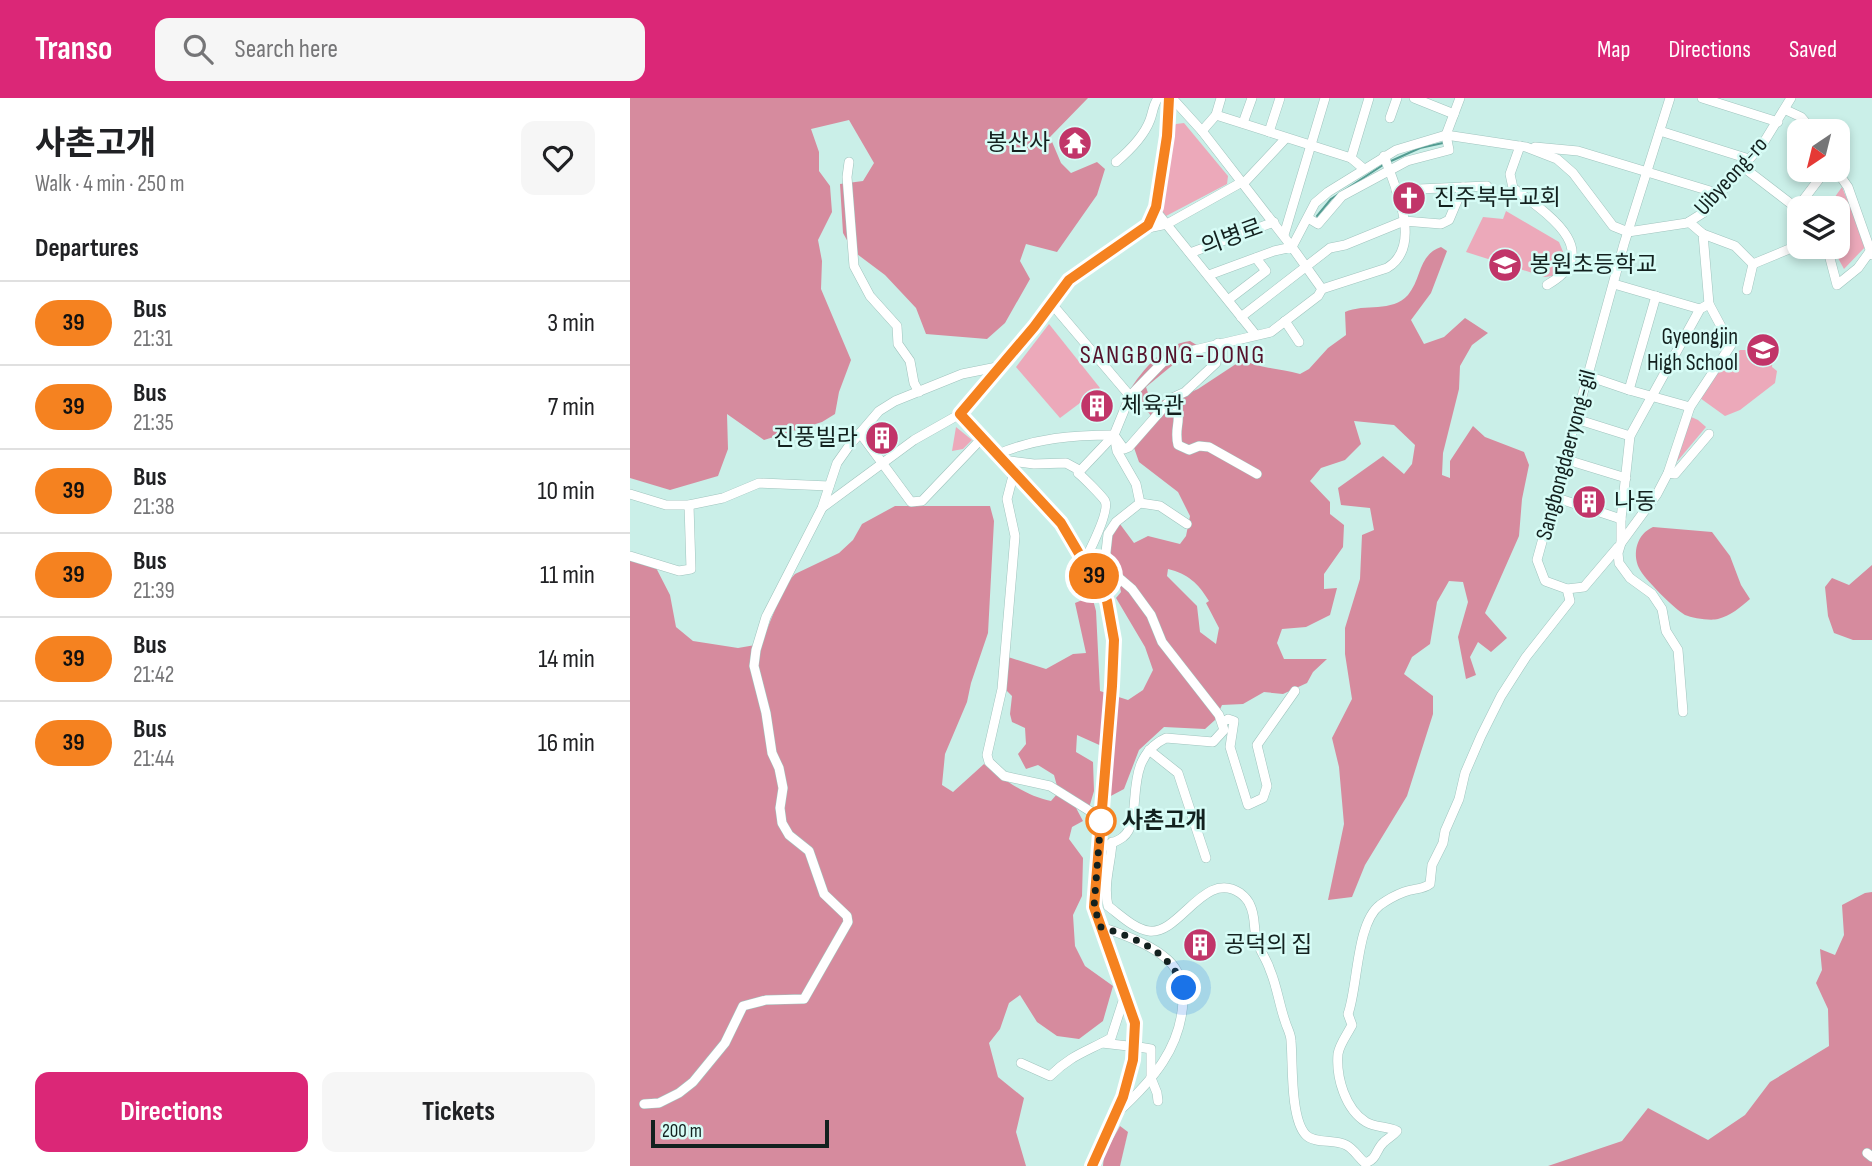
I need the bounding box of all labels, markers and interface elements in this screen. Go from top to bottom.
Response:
search box [155,18,645,81]
text: Transo [35,29,113,69]
icon: search [179,30,217,68]
text: Search here [235,34,338,65]
text: Map [1597,35,1630,64]
text: Directions [1668,35,1751,64]
text: Saved [1789,35,1837,64]
north arrow [1787,119,1850,182]
map controls [1787,119,1850,259]
button: heart [521,121,595,195]
text: 사촌고개 [35,124,156,164]
temple icon: 봉산사 [1056,124,1094,162]
place label: 봉산사 [987,129,1050,157]
street label: Uibyeong-ro [1688,131,1774,221]
text: Walk · 4 min · 250 m [35,170,185,198]
church icon: 진주북부교회 [1390,179,1428,217]
place label: 진주북부교회 [1434,184,1561,212]
button: layers [1787,196,1850,259]
street label: 의병로 [1197,213,1267,261]
text: Departures [35,233,139,264]
school or university icon: 봉원초등학교 [1486,246,1524,284]
place label: 봉원초등학교 [1530,251,1657,279]
text: Bus [133,294,167,325]
text: 39 [62,308,85,337]
text: 3 min [547,308,595,339]
place label: Gyeongjin High School [1647,323,1738,377]
text: 21:31 [133,325,173,353]
school or university icon: Gyeongjin High School [1744,331,1782,369]
district label: SANGBONG-DONG [1080,340,1266,371]
street label: Sangbongdaeryong-gil [1530,367,1602,543]
text: Bus [133,378,167,409]
building icon: 체육관 [1078,387,1116,425]
text: 39 [62,392,85,421]
text: 7 min [548,392,595,423]
place label: 체육관 [1121,392,1184,420]
text: 21:35 [133,409,174,437]
building icon: 진풍빌라 [863,419,901,457]
place label: 진풍빌라 [773,424,858,452]
text: Bus [133,462,167,493]
text: 39 [62,476,85,505]
text: 10 min [538,476,595,507]
building icon: 나동 [1570,483,1608,521]
place label: 나동 [1614,488,1656,516]
text: 21:38 [133,493,175,521]
text: Bus [133,546,167,577]
line badge: 39 [1063,553,1126,599]
text: 39 [62,560,85,589]
text: 11 min [540,560,595,591]
text: 39 [1083,561,1105,590]
text: 21:39 [133,577,175,605]
text: Bus [133,630,167,661]
text: 39 [62,644,85,673]
text: 14 min [538,644,595,675]
text: 21:42 [133,661,174,689]
text: Bus [133,714,167,745]
text: 39 [62,728,85,757]
text: 16 min [538,728,595,759]
text: 21:44 [133,745,174,773]
marker: 사촌고개 [1086,806,1116,836]
place label: 사촌고개 [1122,807,1207,835]
building icon: 공덕의 집 [1181,926,1219,964]
place label: 공덕의 집 [1224,931,1312,959]
your location [1166,970,1201,1005]
button: Directions [35,1072,308,1152]
button: Tickets [322,1072,595,1152]
scale bar [651,1117,830,1149]
text: 200 m [662,1120,702,1143]

